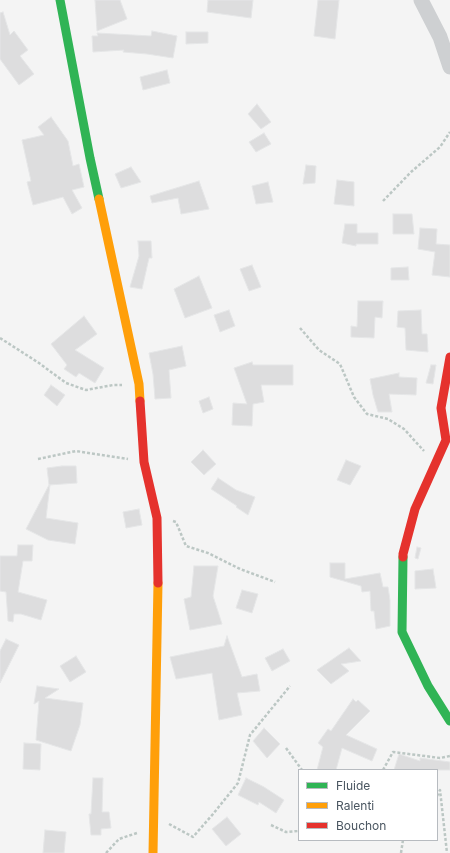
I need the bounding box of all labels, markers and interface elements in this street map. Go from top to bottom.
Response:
legend [298,769,438,841]
text: Fluide [336,778,370,793]
text: Ralenti [336,798,374,813]
text: Bouchon [336,818,386,833]

